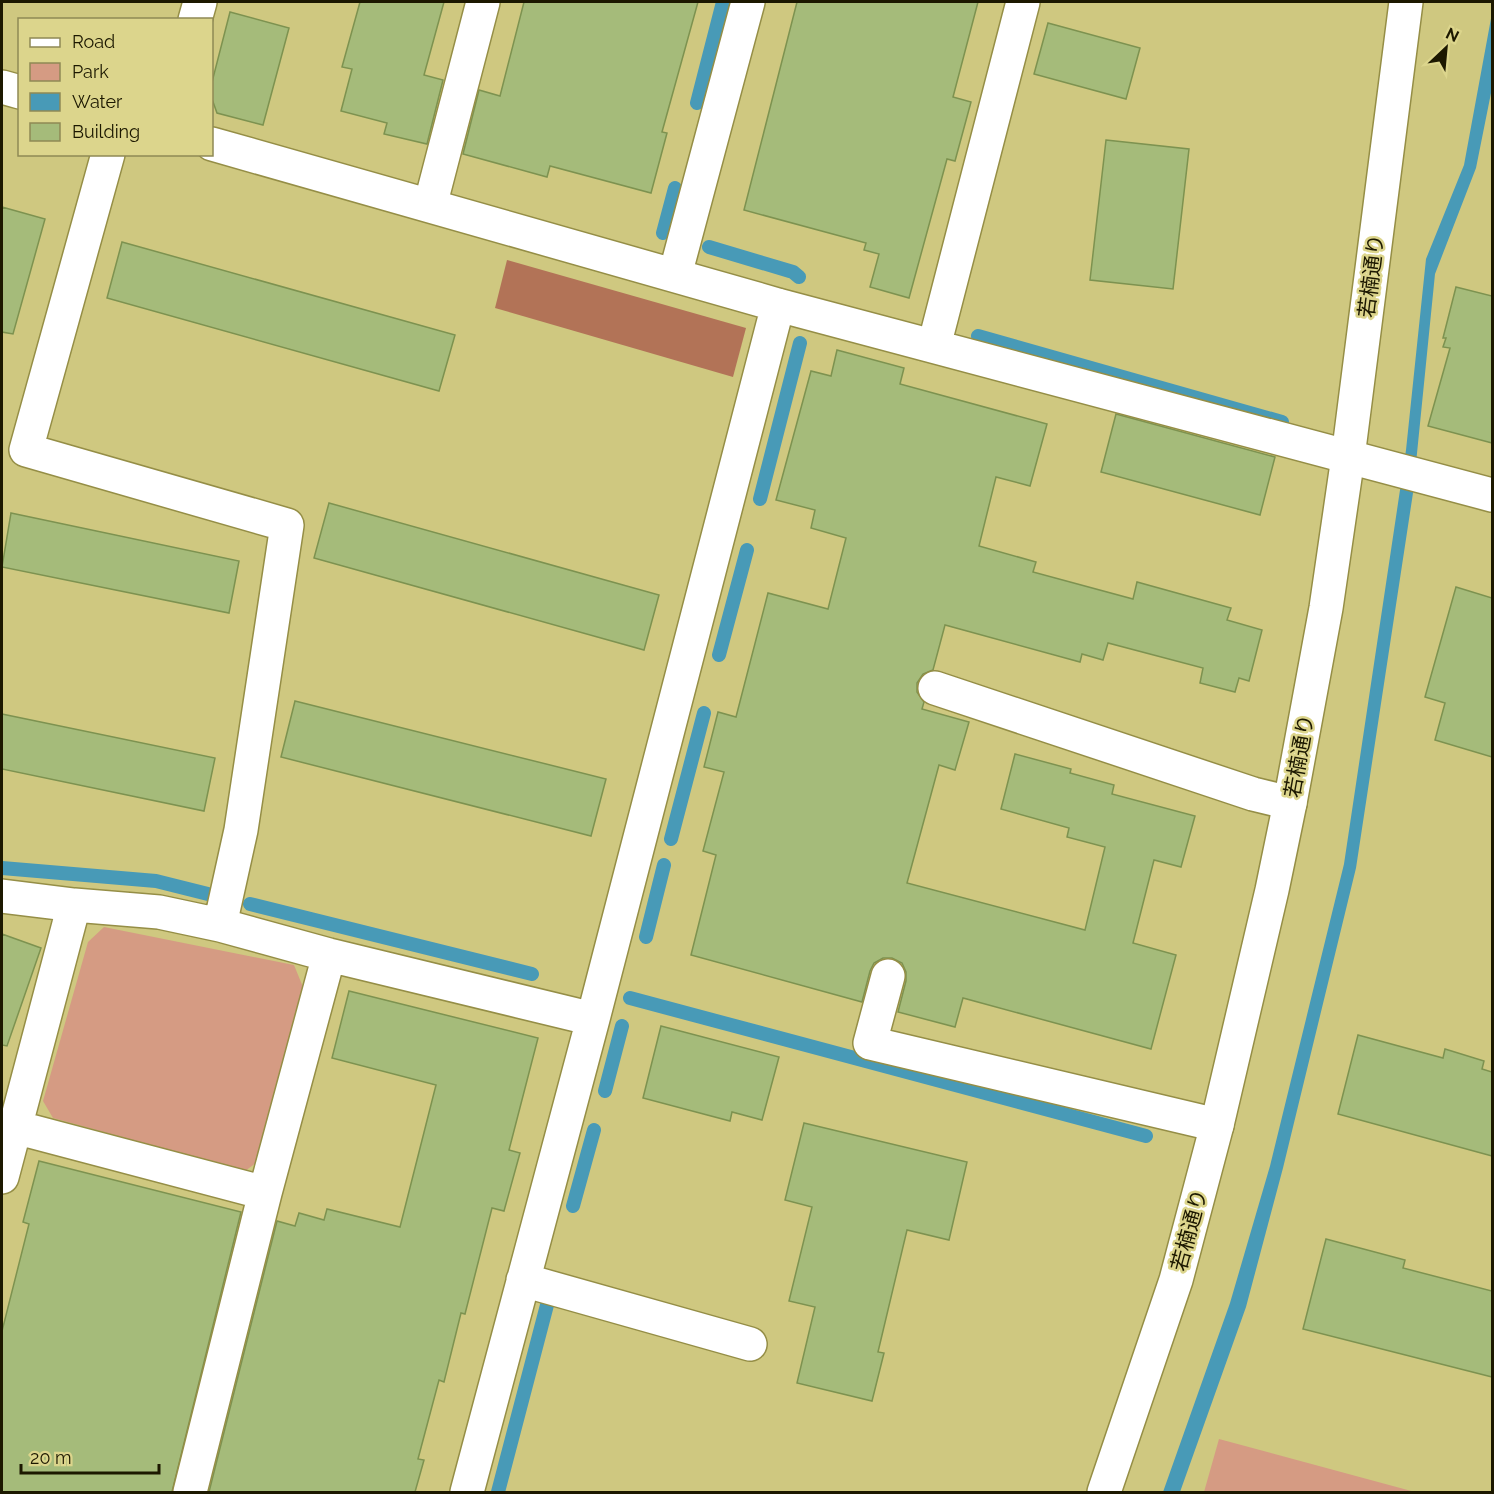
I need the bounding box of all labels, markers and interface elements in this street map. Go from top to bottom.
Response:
legend [18,18,213,156]
north arrow [1416,18,1476,78]
text: N [1443,24,1462,46]
text: Road [72,31,115,52]
text: Park [72,61,109,82]
text: Water [72,91,123,112]
text: Building [72,121,140,142]
street label: 若楠通り [1353,233,1389,319]
street label: 若楠通り [1279,712,1319,800]
street label: 若楠通り [1166,1186,1212,1274]
scale bar [21,1437,159,1475]
text: 20 m [30,1447,72,1468]

